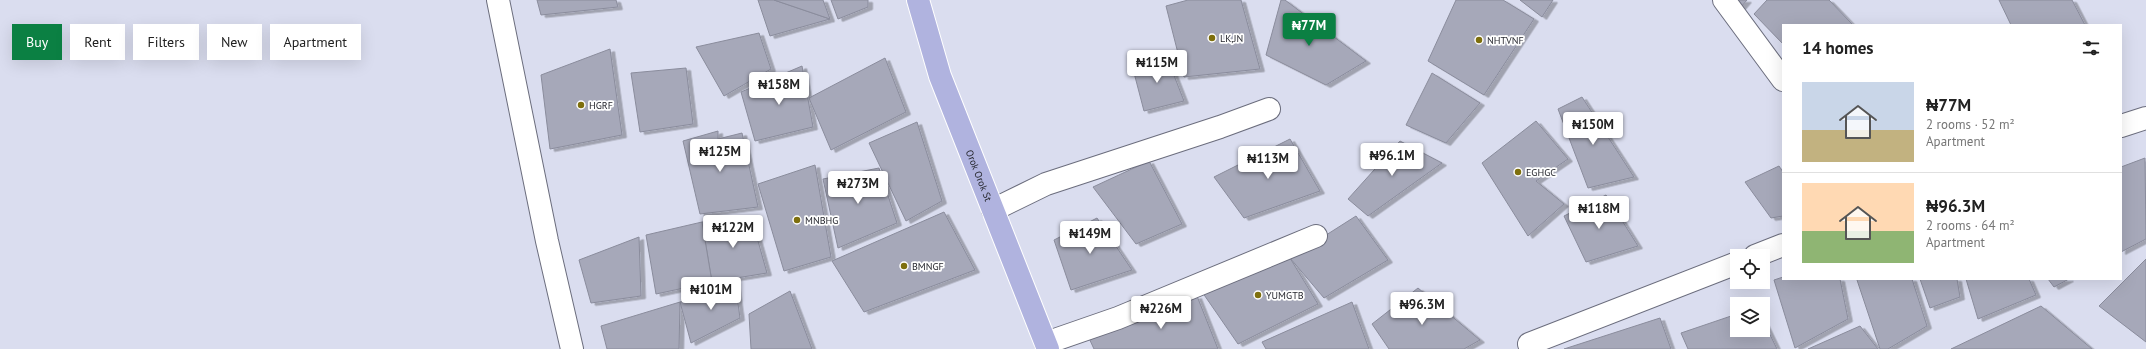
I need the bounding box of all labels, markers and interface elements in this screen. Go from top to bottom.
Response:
pin: ₦77M [1285,13,1333,47]
text: ₦77M [1292,17,1326,34]
chip: Buy [12,24,62,60]
chip: Rent [70,24,125,60]
chip: Filters [133,24,199,60]
chip: New [207,24,262,60]
chip: Apartment [270,24,361,60]
place label: LK,JN [1220,32,1243,45]
marker: LK,JN [1207,33,1217,43]
place label: NHTVNF [1487,34,1524,47]
marker: NHTVNF [1474,35,1484,45]
text: 14 homes [1802,37,1873,59]
icon: filters [2080,37,2102,59]
pin: ₦115M [1129,50,1185,84]
text: ₦115M [1136,54,1178,71]
pin: ₦158M [751,72,807,106]
text: ₦158M [758,76,800,93]
text: ₦77M [1926,94,1971,116]
icon: home [1834,98,1882,146]
place label: HGRF [589,99,613,112]
marker: HGRF [576,100,586,110]
pin: ₦150M [1565,112,1621,146]
text: ₦150M [1572,116,1614,133]
text: 2 rooms · 52 m² [1926,116,2015,133]
text: Apartment [1926,133,1985,150]
pin: ₦125M [692,139,748,173]
text: ₦125M [699,143,741,160]
pin: ₦96.1M [1359,143,1425,177]
pin: ₦113M [1240,146,1296,180]
text: ₦96.1M [1369,147,1415,164]
street label: Orok Orok St [963,148,996,204]
text: ₦113M [1247,150,1289,167]
place label: EGHGC [1526,166,1556,179]
marker: EGHGC [1513,167,1523,177]
pin: ₦273M [830,171,886,205]
text: ₦273M [837,175,879,192]
text: ₦96.3M [1926,195,1985,217]
pin: ₦118M [1571,196,1627,230]
icon: home [1834,199,1882,247]
text: ₦118M [1578,200,1620,217]
place label: MNBHG [805,214,838,227]
pin: ₦122M [705,215,761,249]
marker: MNBHG [792,215,802,225]
text: 2 rooms · 64 m² [1926,217,2015,234]
text: ₦122M [712,219,754,236]
pin: ₦149M [1062,221,1118,255]
text: ₦149M [1069,225,1111,242]
text: Apartment [1926,234,1985,251]
map controls [1730,249,1770,337]
button: locate [1730,249,1770,289]
place label: BMNGF [912,260,944,273]
marker: BMNGF [899,261,909,271]
pin: ₦101M [683,277,739,311]
text: ₦101M [690,281,732,298]
place label: YUMGTB [1266,289,1304,302]
marker: YUMGTB [1253,290,1263,300]
pin: ₦96.3M [1389,292,1455,326]
pin: ₦226M [1133,296,1189,330]
text: ₦96.3M [1399,296,1445,313]
button: layers [1730,297,1770,337]
text: ₦226M [1140,300,1182,317]

